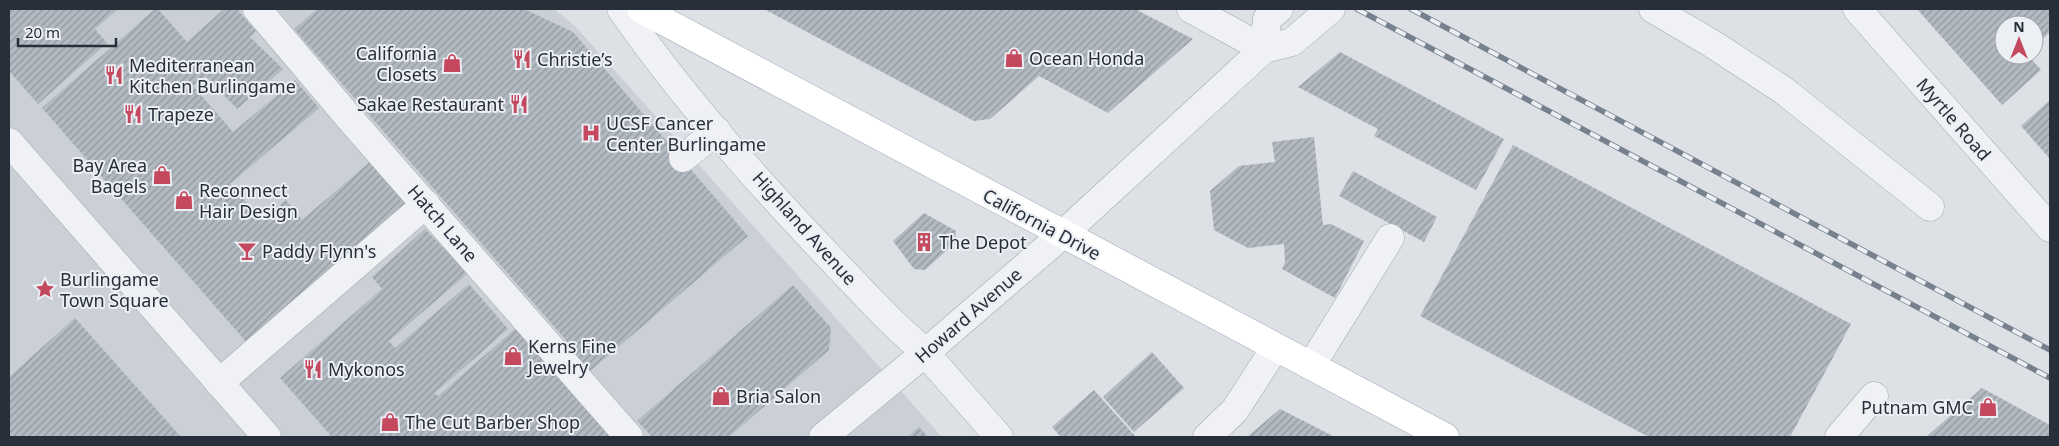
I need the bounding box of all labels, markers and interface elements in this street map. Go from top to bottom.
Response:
scale bar [18,15,115,47]
north arrow [1994,15,2044,65]
text: N [2013,17,2025,36]
text: 20 m [25,22,60,42]
place label: California Closets [356,41,437,86]
place label: Ocean Honda [1029,46,1144,70]
place label: Christie’s [537,47,613,71]
shop icon: Ocean Honda [1003,47,1025,69]
restaurant icon: Christie’s [511,48,533,70]
shop icon: California Closets [441,52,463,74]
place label: Mediterranean Kitchen Burlingame [129,53,296,98]
restaurant icon: Mediterranean Kitchen Burlingame [103,64,125,86]
street label: Myrtle Road [1911,73,1997,165]
place label: Sakae Restaurant [357,92,504,116]
restaurant icon: Sakae Restaurant [508,93,530,115]
place label: Trapeze [148,102,214,126]
restaurant icon: Trapeze [122,103,144,125]
place label: UCSF Cancer Center Burlingame [606,111,766,156]
hospital icon: UCSF Cancer Center Burlingame [580,122,602,144]
place label: Bay Area Bagels [73,153,147,198]
shop icon: Bay Area Bagels [151,164,173,186]
street label: Highland Avenue [748,166,862,290]
place label: Reconnect Hair Design [199,178,298,223]
street label: Hatch Lane [403,179,483,267]
street label: California Drive [979,183,1105,265]
shop icon: Reconnect Hair Design [173,189,195,211]
place label: The Depot [939,230,1027,254]
building icon: The Depot [913,231,935,253]
place label: Paddy Flynn's [262,239,376,263]
bar icon: Paddy Flynn's [236,240,258,262]
street label: Howard Avenue [910,262,1026,368]
place label: Burlingame Town Square [60,267,169,312]
place icon: Burlingame Town Square [34,278,56,300]
place label: Kerns Fine Jewelry [526,334,616,379]
shop icon: Kerns Fine Jewelry [502,345,524,367]
place label: Mykonos [328,357,405,381]
restaurant icon: Mykonos [302,358,324,380]
place label: Bria Salon [736,384,821,408]
shop icon: Bria Salon [710,385,732,407]
place label: Putnam GMC [1861,395,1973,419]
shop icon: Putnam GMC [1977,396,1999,418]
place label: The Cut Barber Shop [405,410,580,434]
shop icon: The Cut Barber Shop [379,411,401,433]

